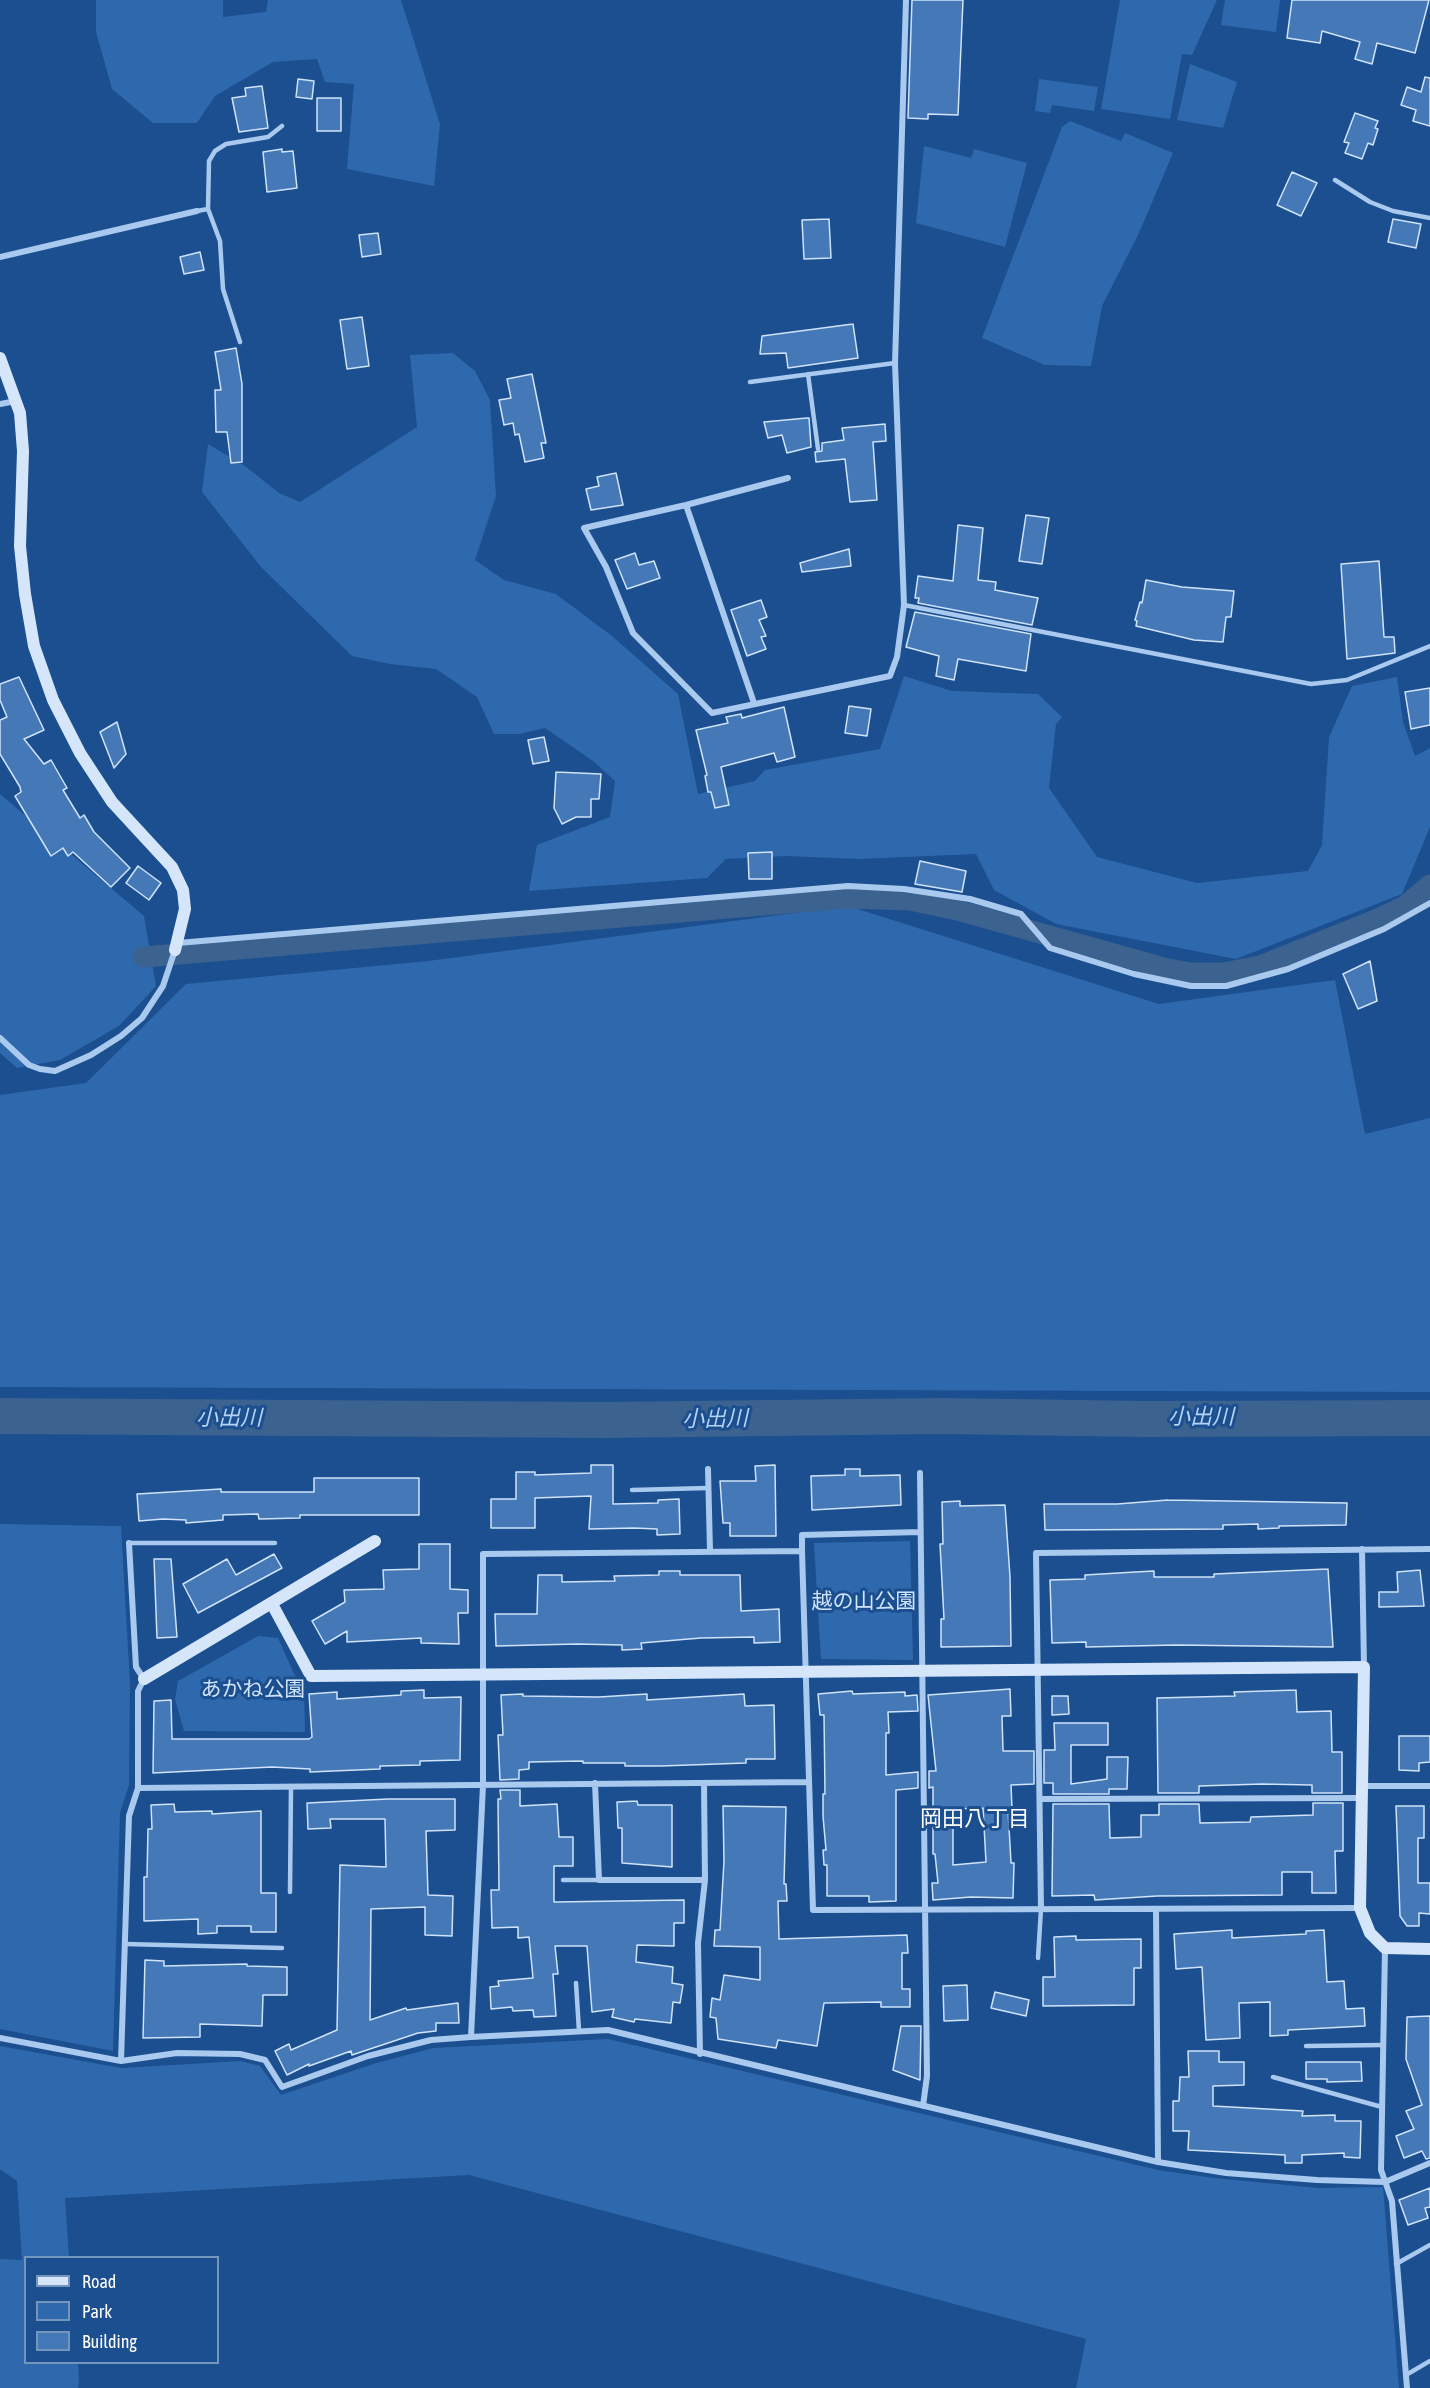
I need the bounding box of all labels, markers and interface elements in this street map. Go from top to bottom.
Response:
water label: 小出川 [1168,1404,1234,1430]
water label: 小出川 [196,1405,262,1431]
water label: 小出川 [682,1405,748,1433]
park label: 越の山公園 [812,1588,916,1614]
park label: あかね公園 [201,1676,305,1702]
district label: 岡田八丁目 [920,1806,1030,1832]
legend [24,2256,219,2364]
text: Road [82,2271,116,2292]
text: Park [82,2301,112,2322]
text: Building [82,2331,137,2352]

